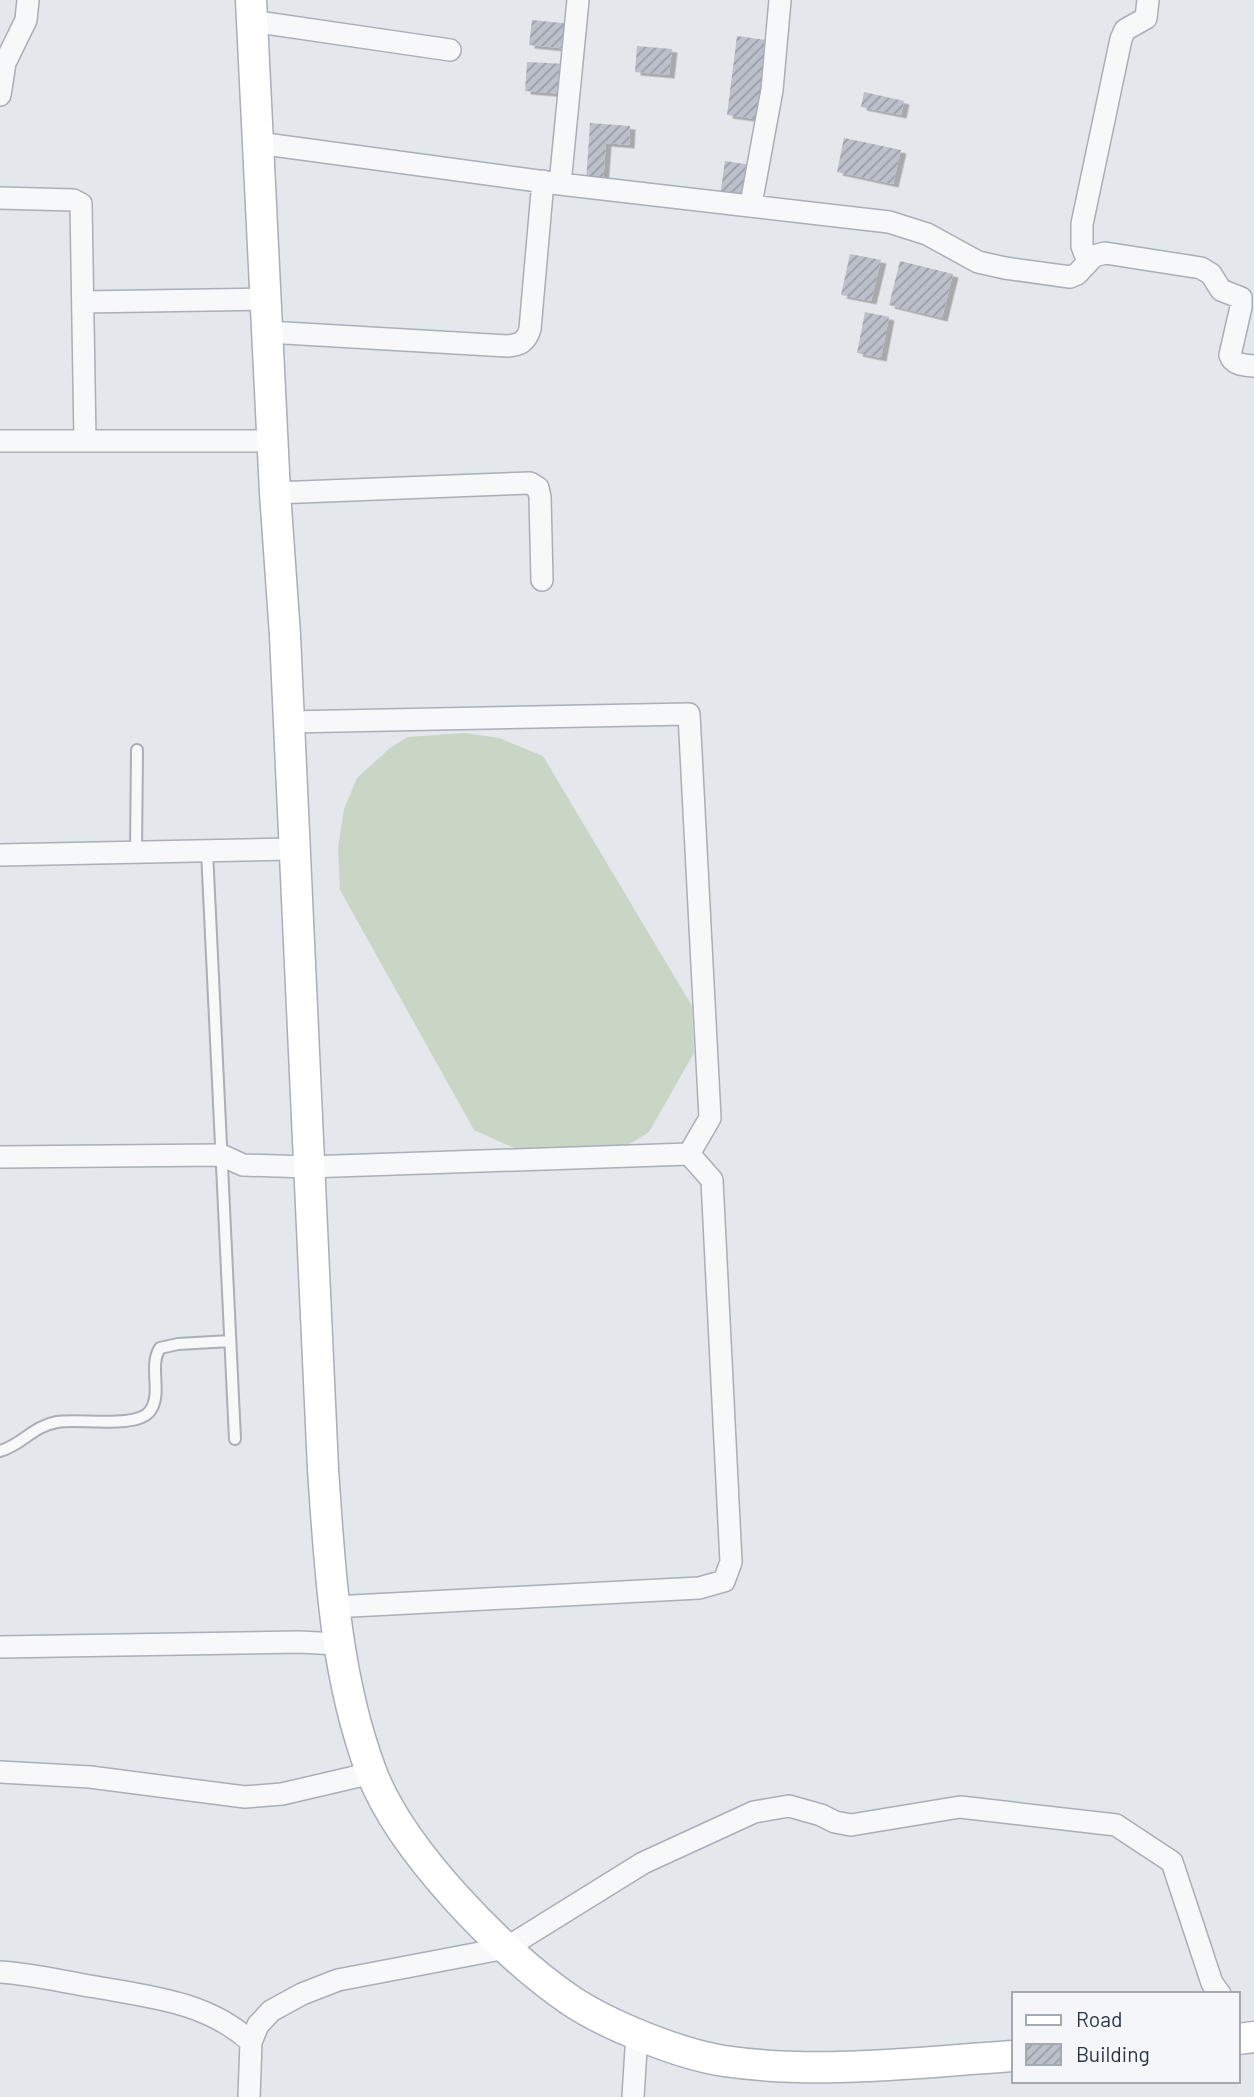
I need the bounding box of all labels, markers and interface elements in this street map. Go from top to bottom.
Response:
legend [1012,1992,1240,2083]
text: Road [1076,2006,1122,2031]
text: Building [1076,2041,1150,2066]

